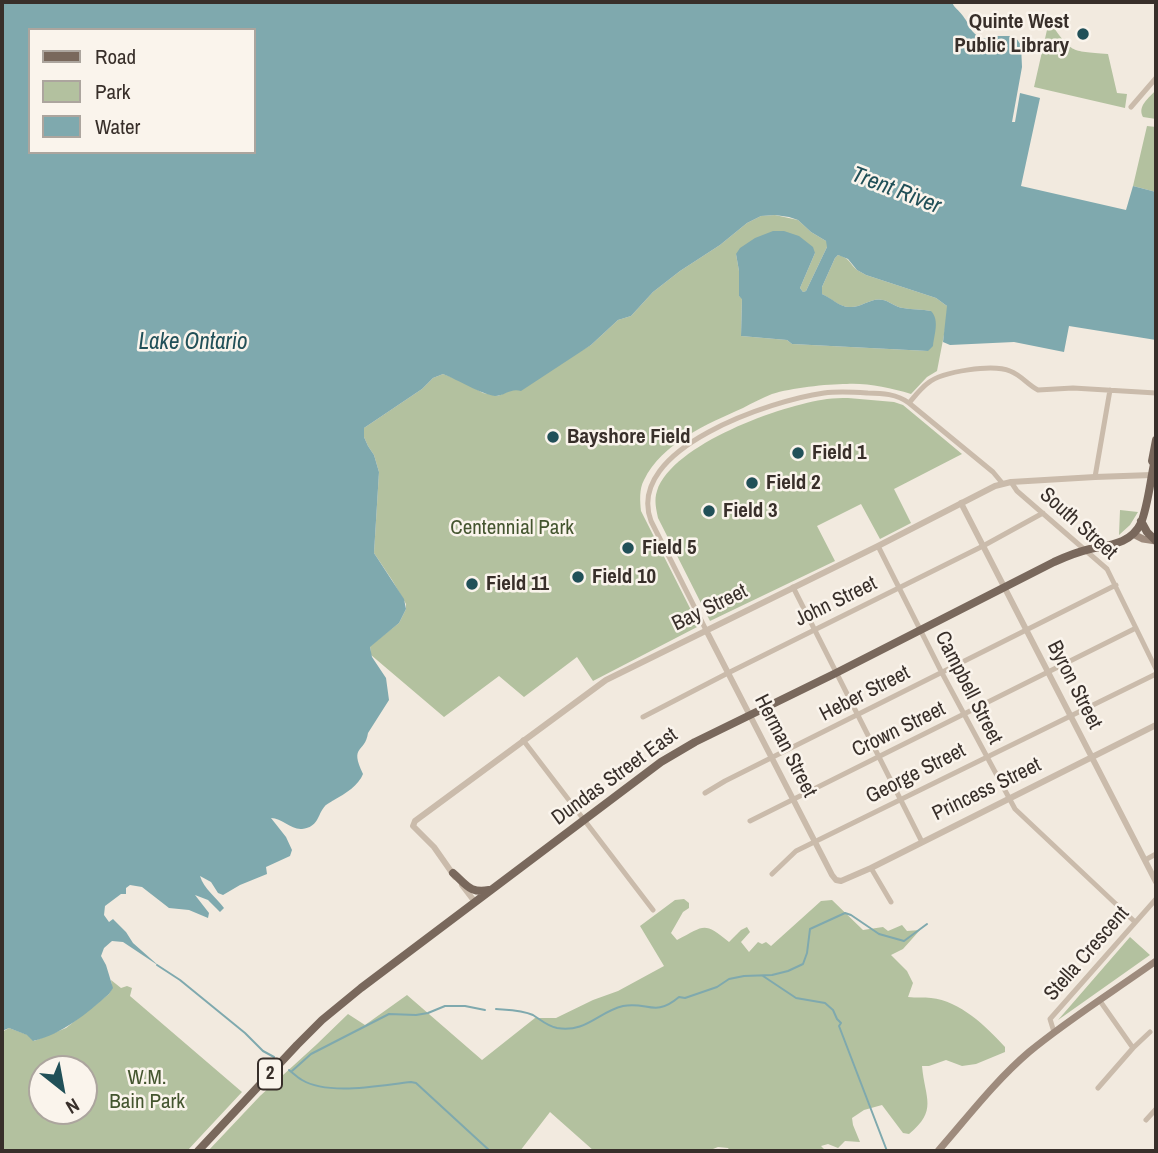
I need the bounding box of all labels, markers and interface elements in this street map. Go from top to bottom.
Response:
place label: Quinte West Public Library [954,9,1069,59]
marker: Quinte West Public Library [1075,26,1091,42]
legend [28,28,256,154]
text: Road [95,42,136,71]
text: Park [95,77,130,106]
text: Water [95,112,140,141]
water label: Trent River [847,161,945,221]
water label: Lake Ontario [138,329,248,357]
place label: Bayshore Field [567,424,690,450]
marker: Bayshore Field [545,429,561,445]
place label: Field 1 [812,440,867,466]
marker: Field 1 [790,445,806,461]
place label: Field 2 [766,470,821,496]
marker: Field 2 [744,475,760,491]
street label: South Street [1034,483,1122,565]
place label: Field 3 [723,498,778,524]
marker: Field 3 [701,503,717,519]
park label: Centennial Park [450,515,574,541]
place label: Field 5 [642,535,697,561]
marker: Field 5 [620,540,636,556]
place label: Field 10 [592,564,656,590]
marker: Field 10 [570,569,586,585]
place label: Field 11 [486,571,549,597]
street label: John Street [791,571,881,633]
marker: Field 11 [464,576,480,592]
street label: Bay Street [668,579,752,637]
street label: Campbell Street [929,627,1007,749]
street label: Byron Street [1041,637,1107,733]
street label: Heber Street [816,661,914,727]
street label: Herman Street [748,690,822,802]
street label: Crown Street [848,697,950,763]
street label: Dundas Street East [547,723,683,831]
street label: George Street [862,738,970,810]
street label: Princess Street [929,753,1045,827]
street label: Stella Crescent [1039,902,1135,1006]
north arrow [28,1055,98,1125]
road number: 2 [258,1058,282,1090]
park label: W.M. Bain Park [109,1065,185,1115]
text: N [61,1092,84,1120]

